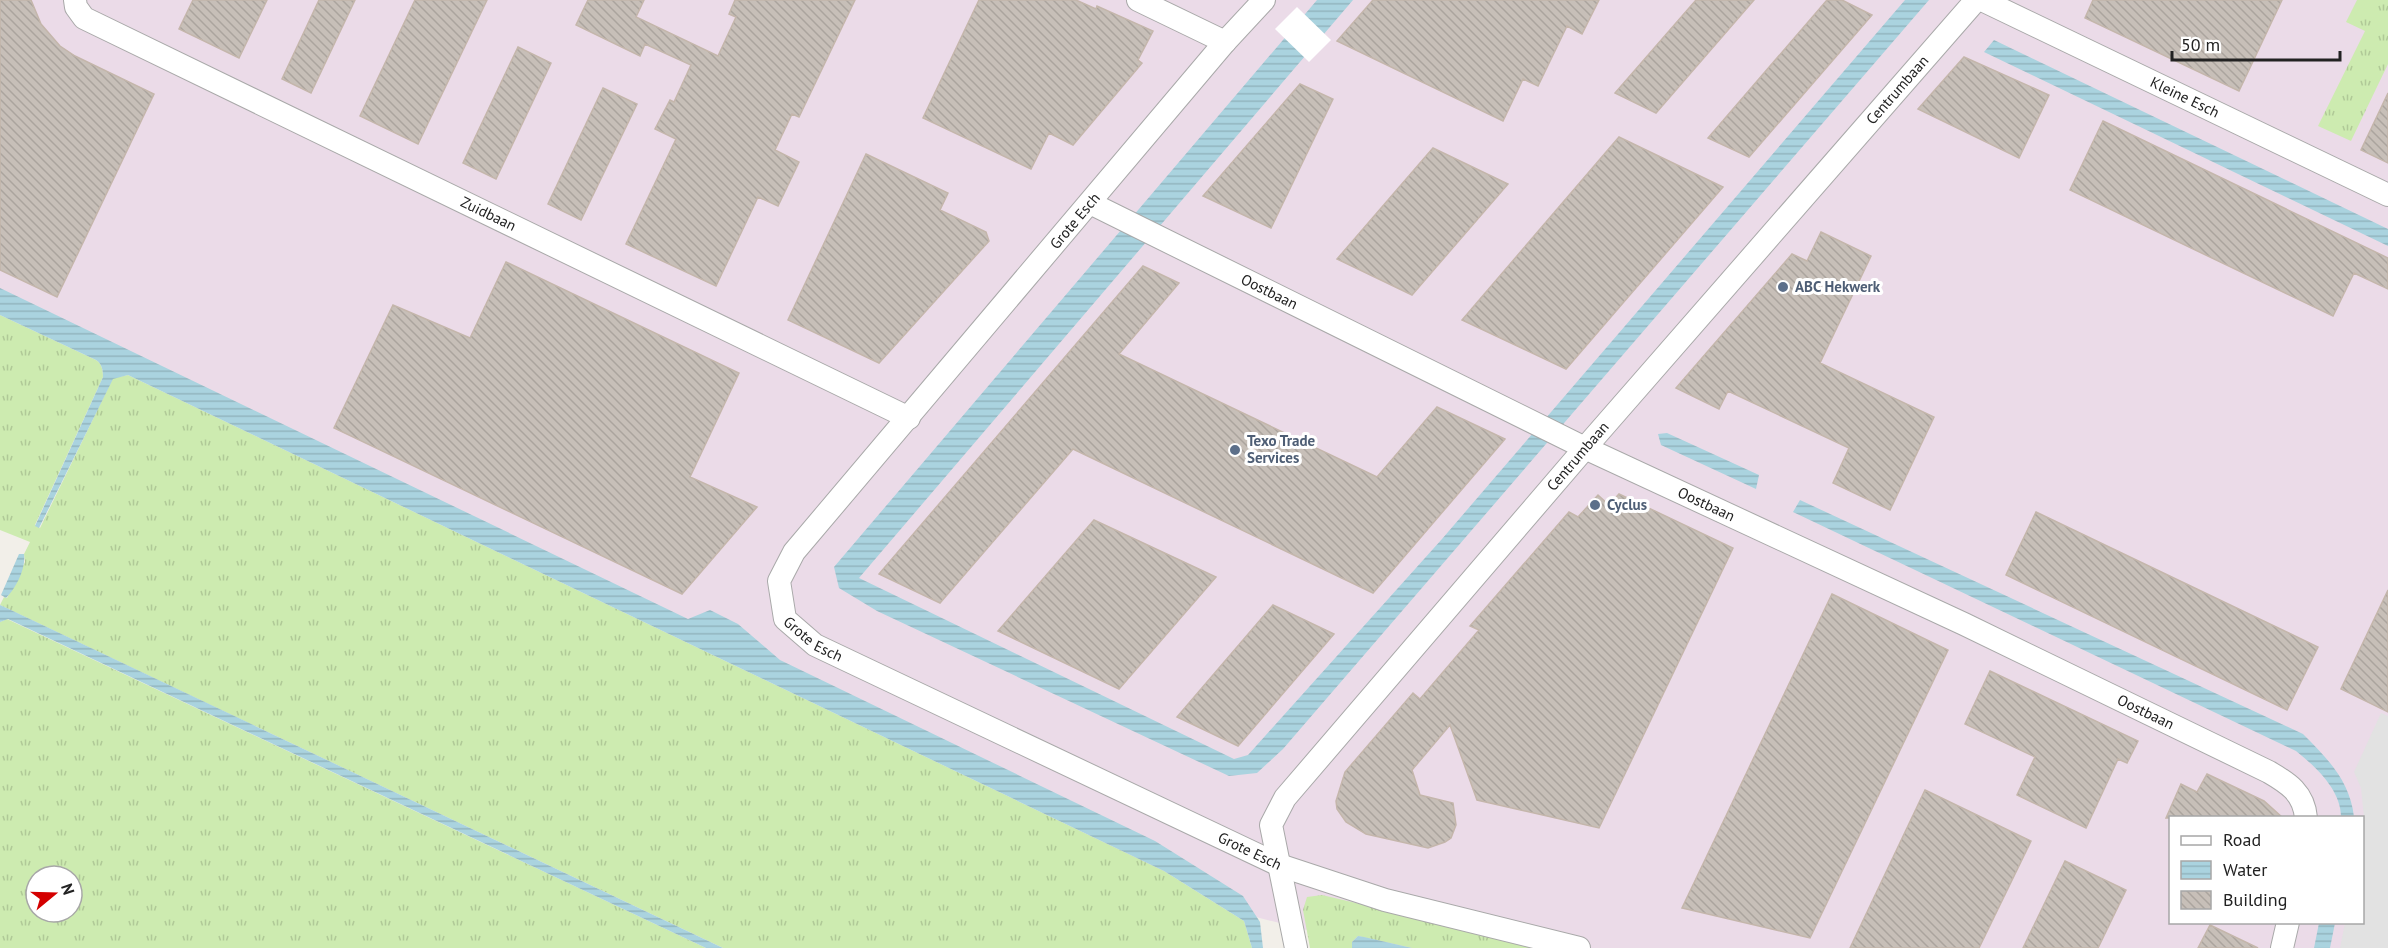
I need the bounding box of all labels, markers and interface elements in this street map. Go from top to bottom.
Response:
scale bar [2172,24,2340,62]
text: 50 m [2181,33,2220,56]
street label: Centrumbaan [1862,51,1932,128]
street label: Kleine Esch [2147,72,2223,122]
street label: Grote Esch [1045,188,1104,253]
street label: Zuidbaan [458,192,519,235]
street label: Oostbaan [1238,269,1301,313]
place label: ABC Hekwerk [1795,277,1881,296]
marker: ABC Hekwerk [1776,280,1790,294]
street label: Centrumbaan [1542,417,1613,495]
place label: Texo Trade Services [1247,431,1315,467]
marker: Texo Trade Services [1228,443,1242,457]
street label: Oostbaan [1675,482,1738,525]
place label: Cyclus [1607,495,1647,514]
marker: Cyclus [1588,498,1602,512]
street label: Grote Esch [780,612,846,666]
street label: Oostbaan [2114,690,2177,734]
legend [2169,816,2364,924]
street label: Grote Esch [1215,827,1285,874]
text: Road [2223,828,2261,851]
text: Water [2223,858,2267,881]
north arrow [24,864,84,924]
text: N [57,881,79,897]
text: Building [2223,888,2287,911]

